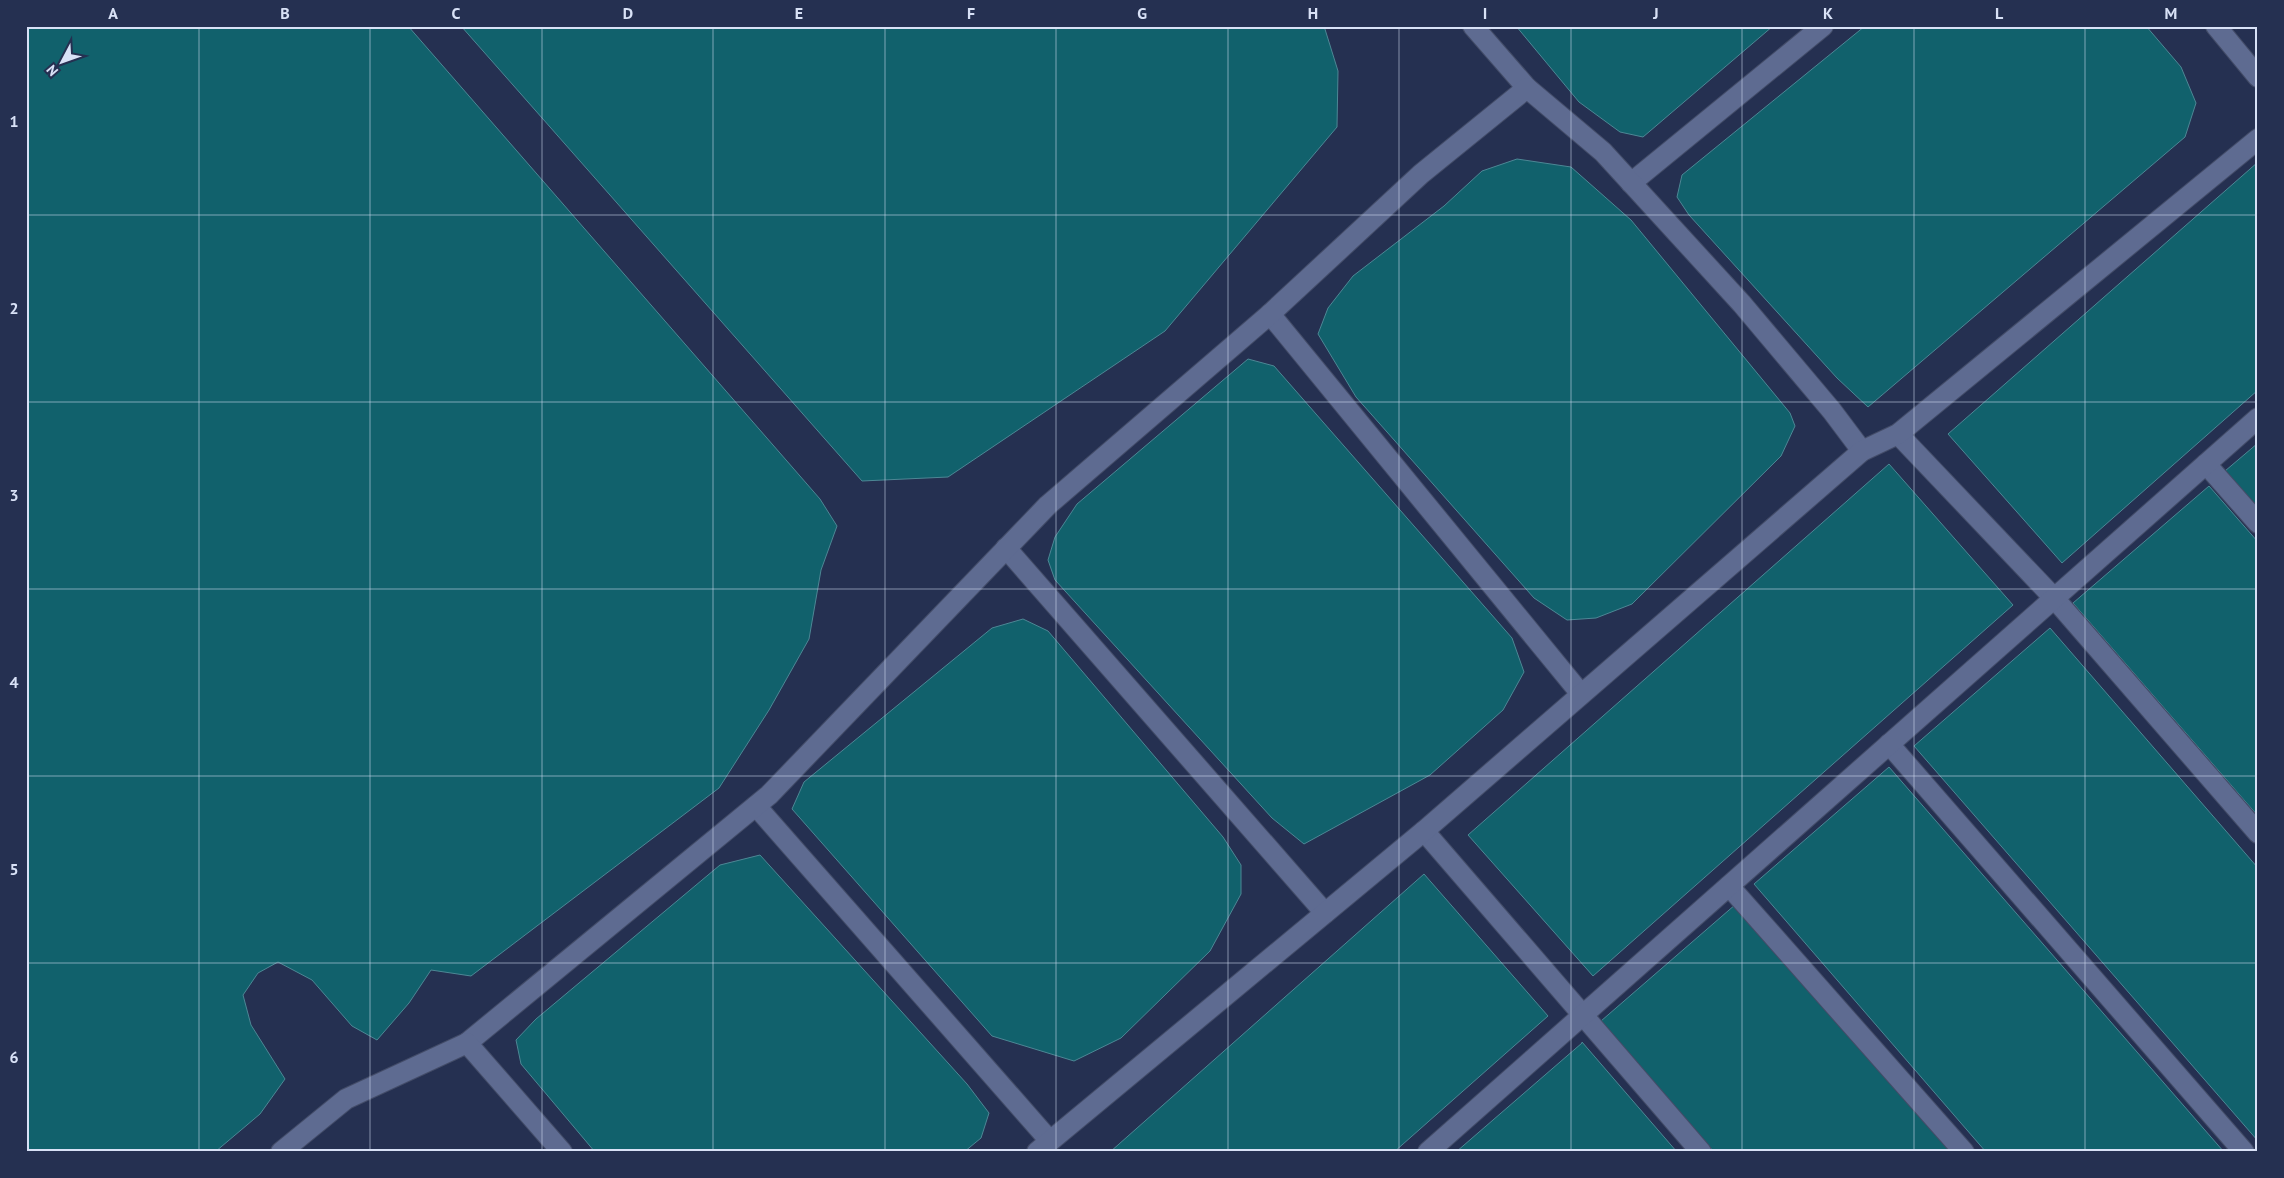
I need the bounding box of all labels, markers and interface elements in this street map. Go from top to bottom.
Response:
text: A [108,3,118,23]
text: B [280,3,290,23]
text: C [452,3,461,23]
text: D [623,3,633,23]
text: E [795,3,803,23]
text: F [967,3,975,23]
text: G [1137,3,1147,23]
text: H [1308,3,1318,23]
text: I [1483,3,1487,23]
text: J [1652,3,1659,23]
text: K [1823,3,1833,23]
text: L [1995,3,2004,23]
text: M [2165,3,2177,23]
north arrow [38,38,88,88]
text: N [42,61,62,80]
text: 1 [9,111,19,131]
text: 2 [9,298,19,318]
text: 3 [9,485,19,505]
text: 4 [9,672,19,692]
text: 5 [9,859,19,879]
text: 6 [9,1047,19,1067]

